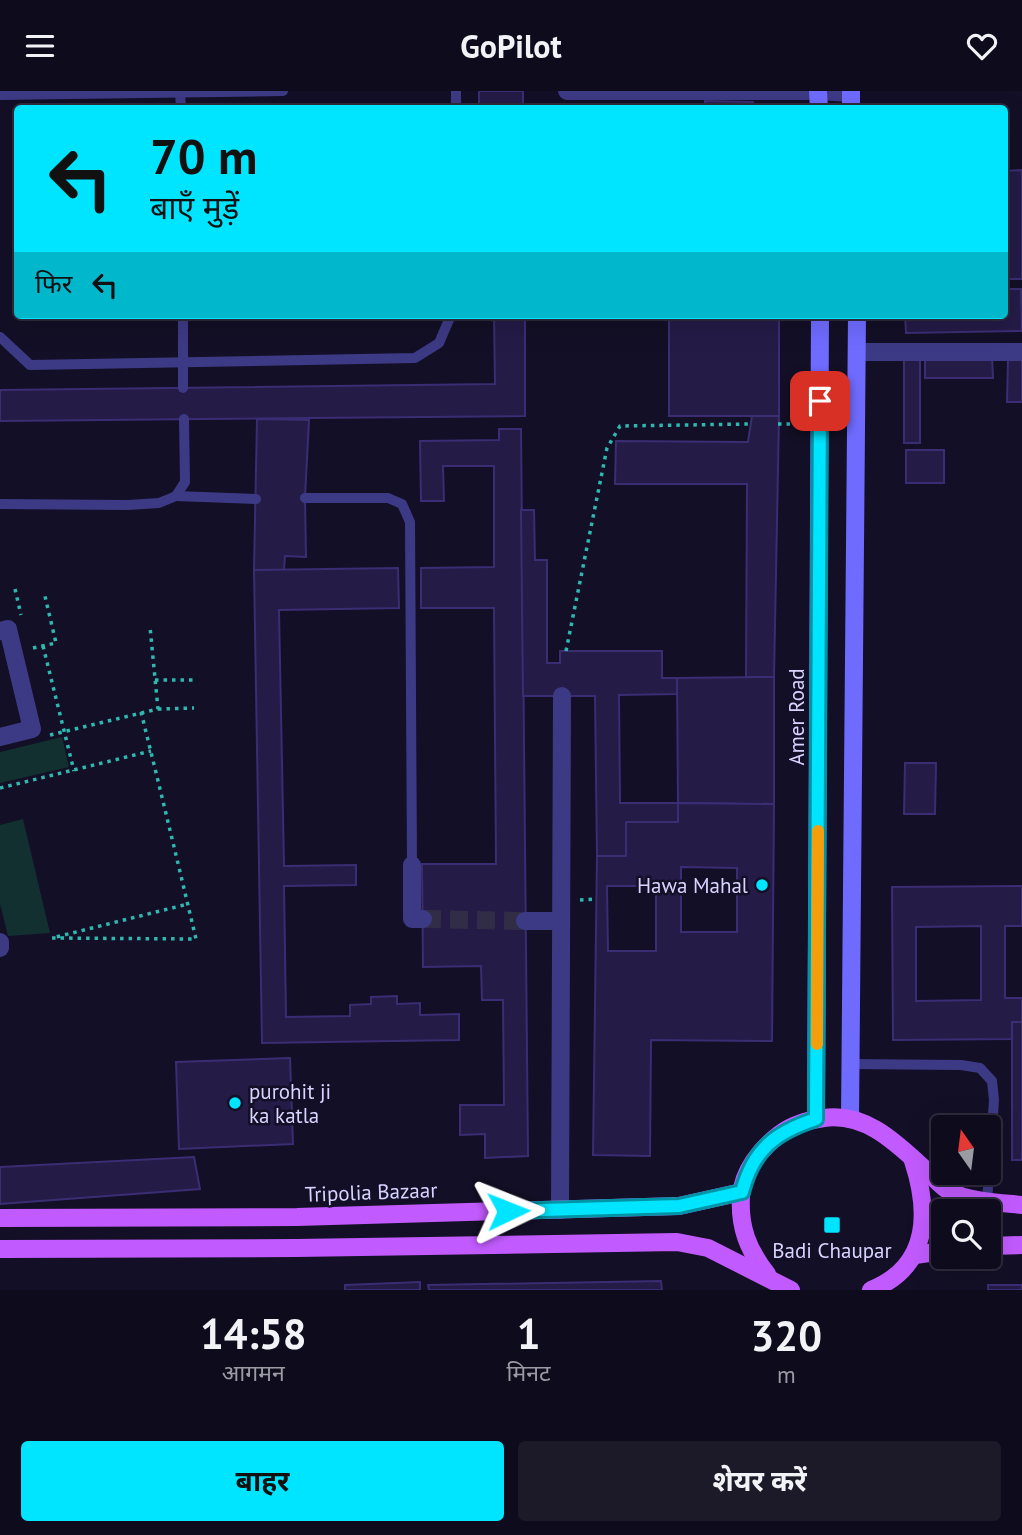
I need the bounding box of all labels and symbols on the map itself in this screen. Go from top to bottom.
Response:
pin [790,371,850,431]
street label: Amer Road [783,668,810,766]
place label: Hawa Mahal [637,872,748,899]
marker: Hawa Mahal [754,877,770,893]
place label: purohit ji ka katla [249,1078,331,1129]
marker: purohit ji ka katla [227,1095,243,1111]
north arrow [931,1115,1001,1185]
position arrow [471,1174,545,1248]
street label: Tripolia Bazaar [304,1176,438,1208]
marker: Badi Chaupar [822,1215,842,1235]
place label: Badi Chaupar [772,1237,892,1264]

